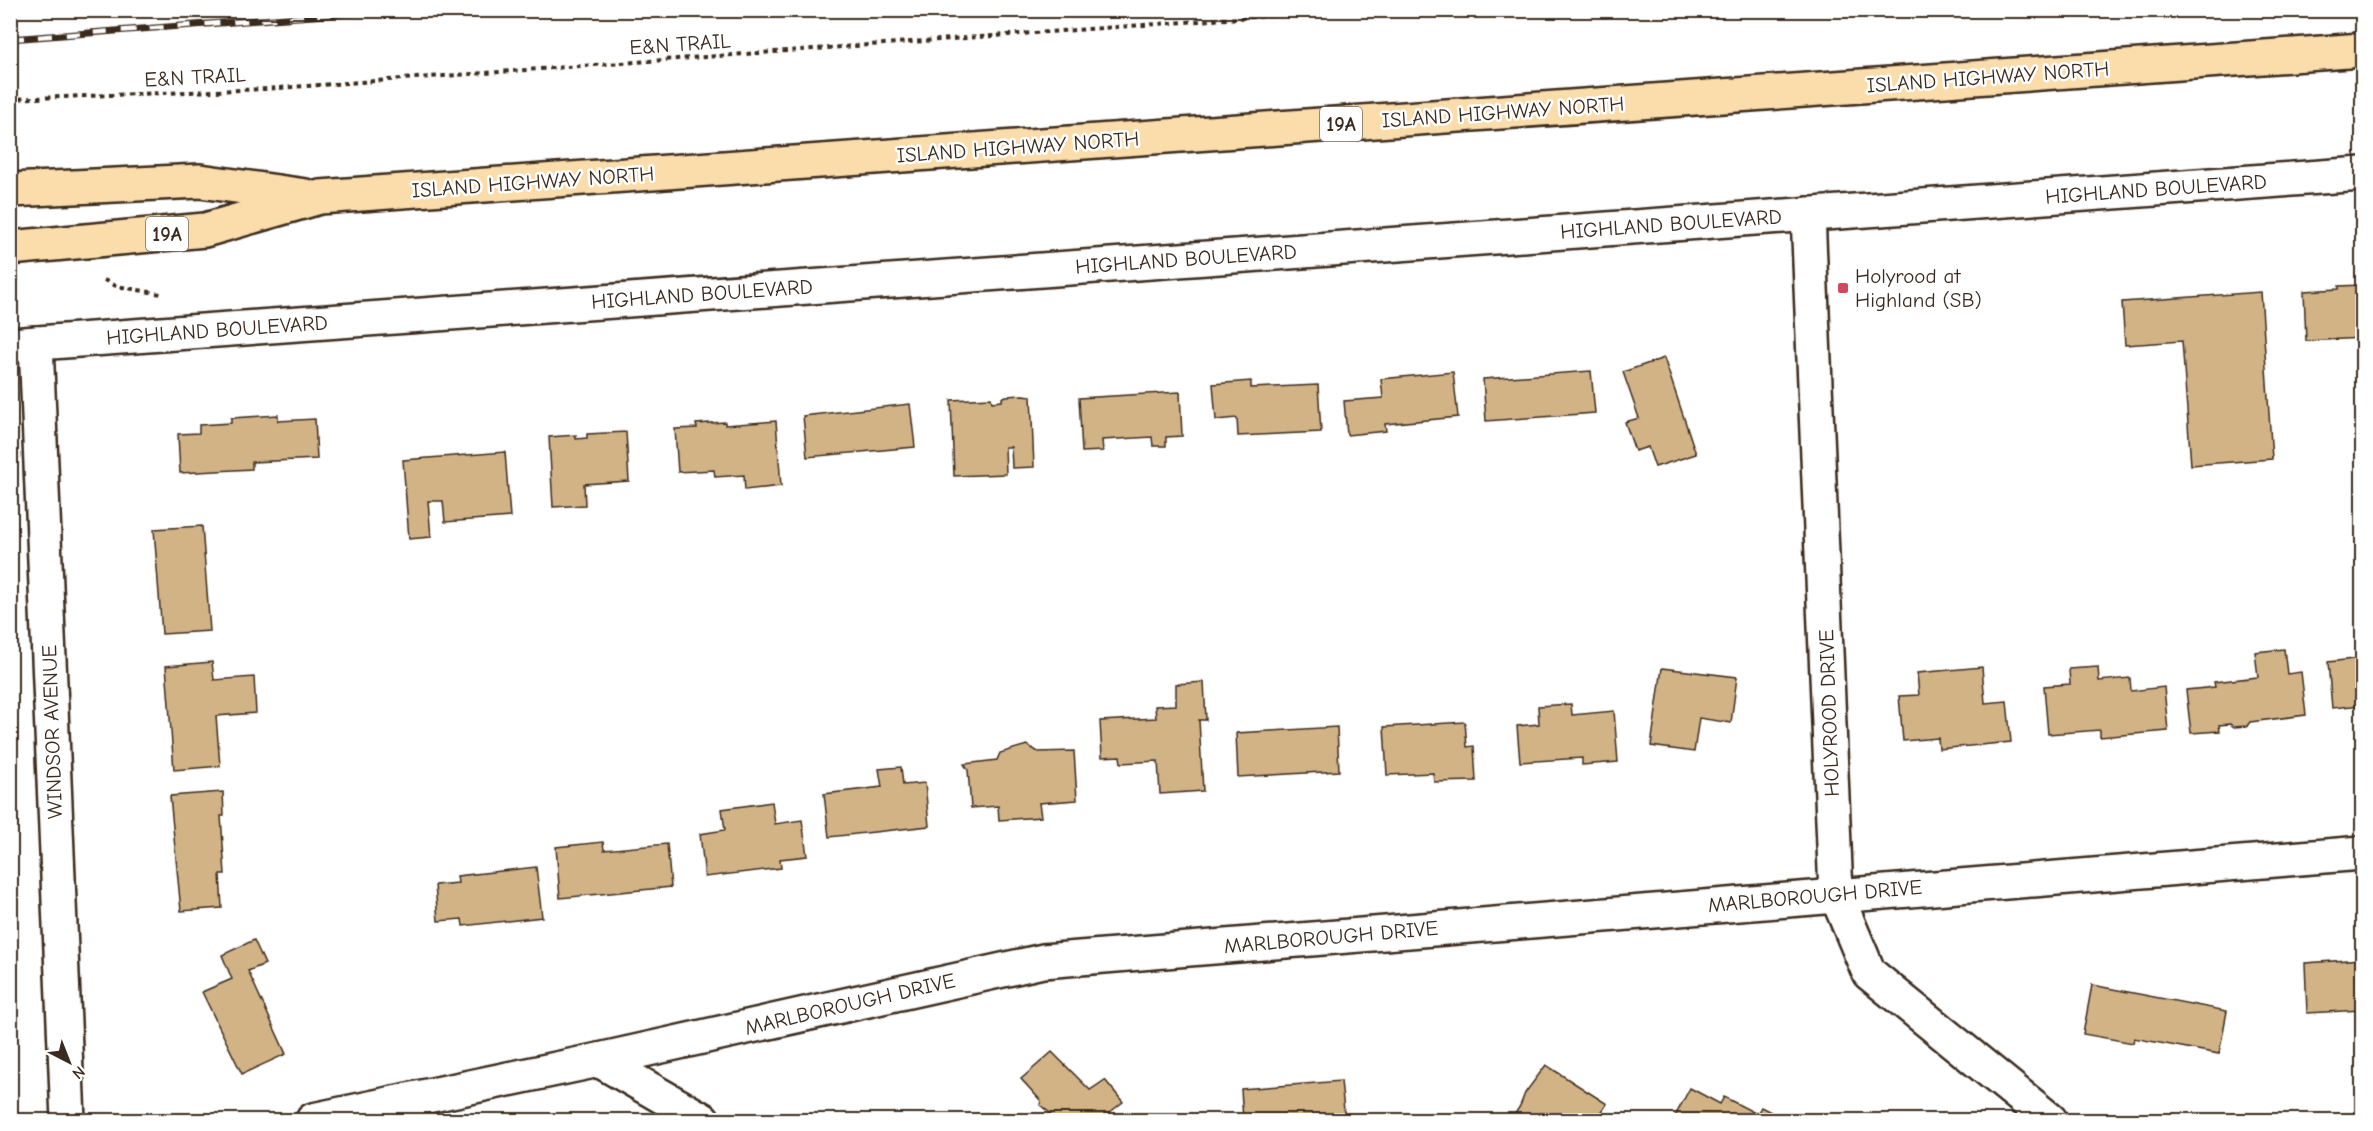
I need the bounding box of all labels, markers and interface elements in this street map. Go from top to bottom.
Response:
street label: E&N TRAIL [629,28,732,60]
street label: ISLAND HIGHWAY NORTH [1866,57,2110,97]
street label: E&N TRAIL [144,62,247,92]
street label: ISLAND HIGHWAY NORTH [1381,92,1625,132]
road number: 19A [1320,107,1362,141]
street label: ISLAND HIGHWAY NORTH [896,127,1140,167]
street label: ISLAND HIGHWAY NORTH [411,162,655,202]
street label: HIGHLAND BOULEVARD [2045,169,2267,209]
street label: HIGHLAND BOULEVARD [1560,204,1782,244]
road number: 19A [146,217,188,251]
street label: HIGHLAND BOULEVARD [1075,239,1297,279]
place label: Holyrood at Highland (SB) [1855,264,1982,312]
street label: HIGHLAND BOULEVARD [591,274,813,314]
marker: Holyrood at Highland (SB) [1836,281,1850,295]
street label: HIGHLAND BOULEVARD [106,310,328,350]
street label: HOLYROOD DRIVE [1814,629,1844,797]
street label: WINDSOR AVENUE [37,644,67,820]
street label: MARLBOROUGH DRIVE [1707,875,1923,917]
street label: MARLBOROUGH DRIVE [1223,916,1439,958]
street label: MARLBOROUGH DRIVE [743,968,957,1040]
north arrow [39,1032,99,1092]
text: N [68,1062,88,1083]

